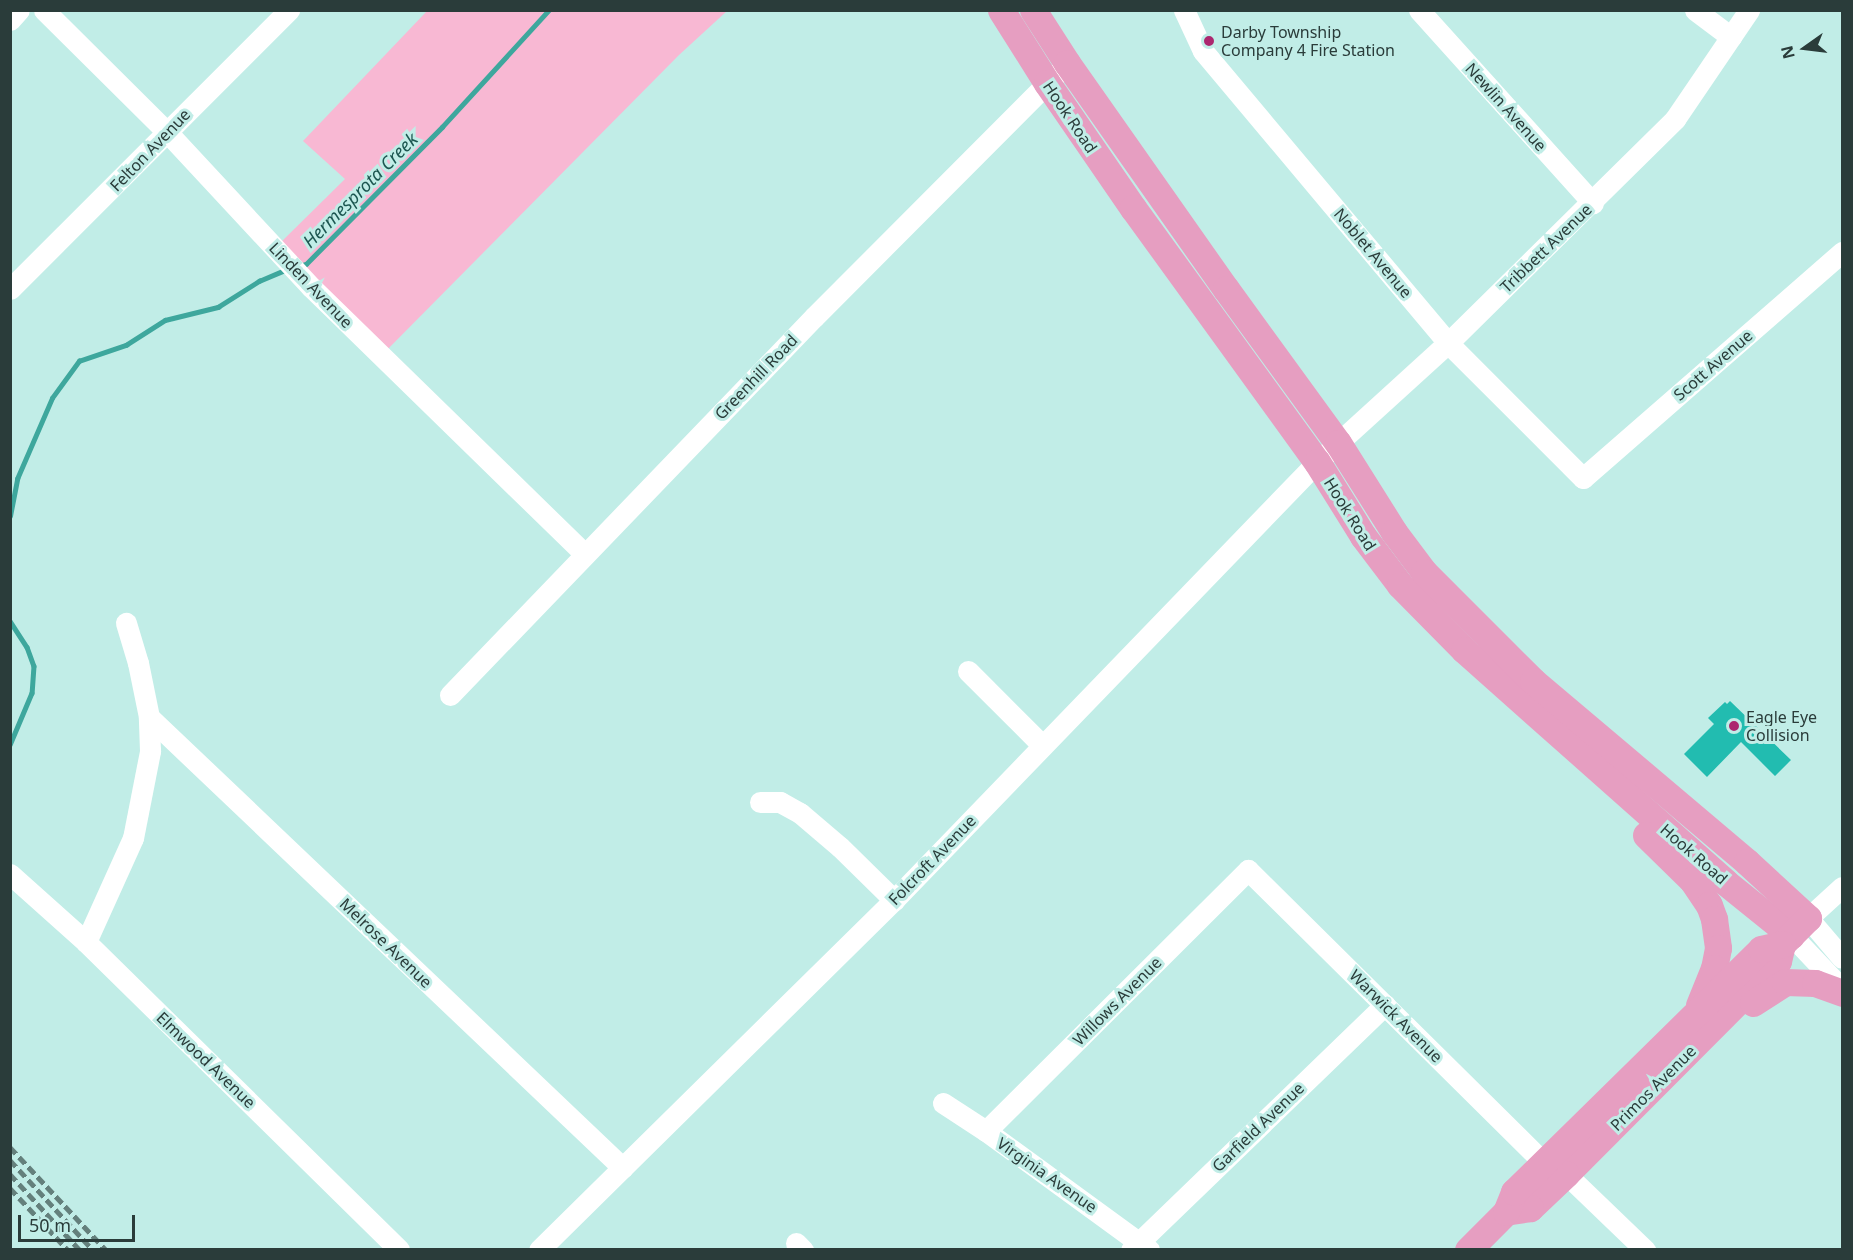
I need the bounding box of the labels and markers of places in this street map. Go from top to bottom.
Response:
place label: Darby Township Company 4 Fire Station [1221,22,1395,60]
marker: Darby Township Company 4 Fire Station [1202,34,1216,48]
place label: Eagle Eye Collision [1746,707,1817,745]
marker: Eagle Eye Collision [1727,719,1741,733]

